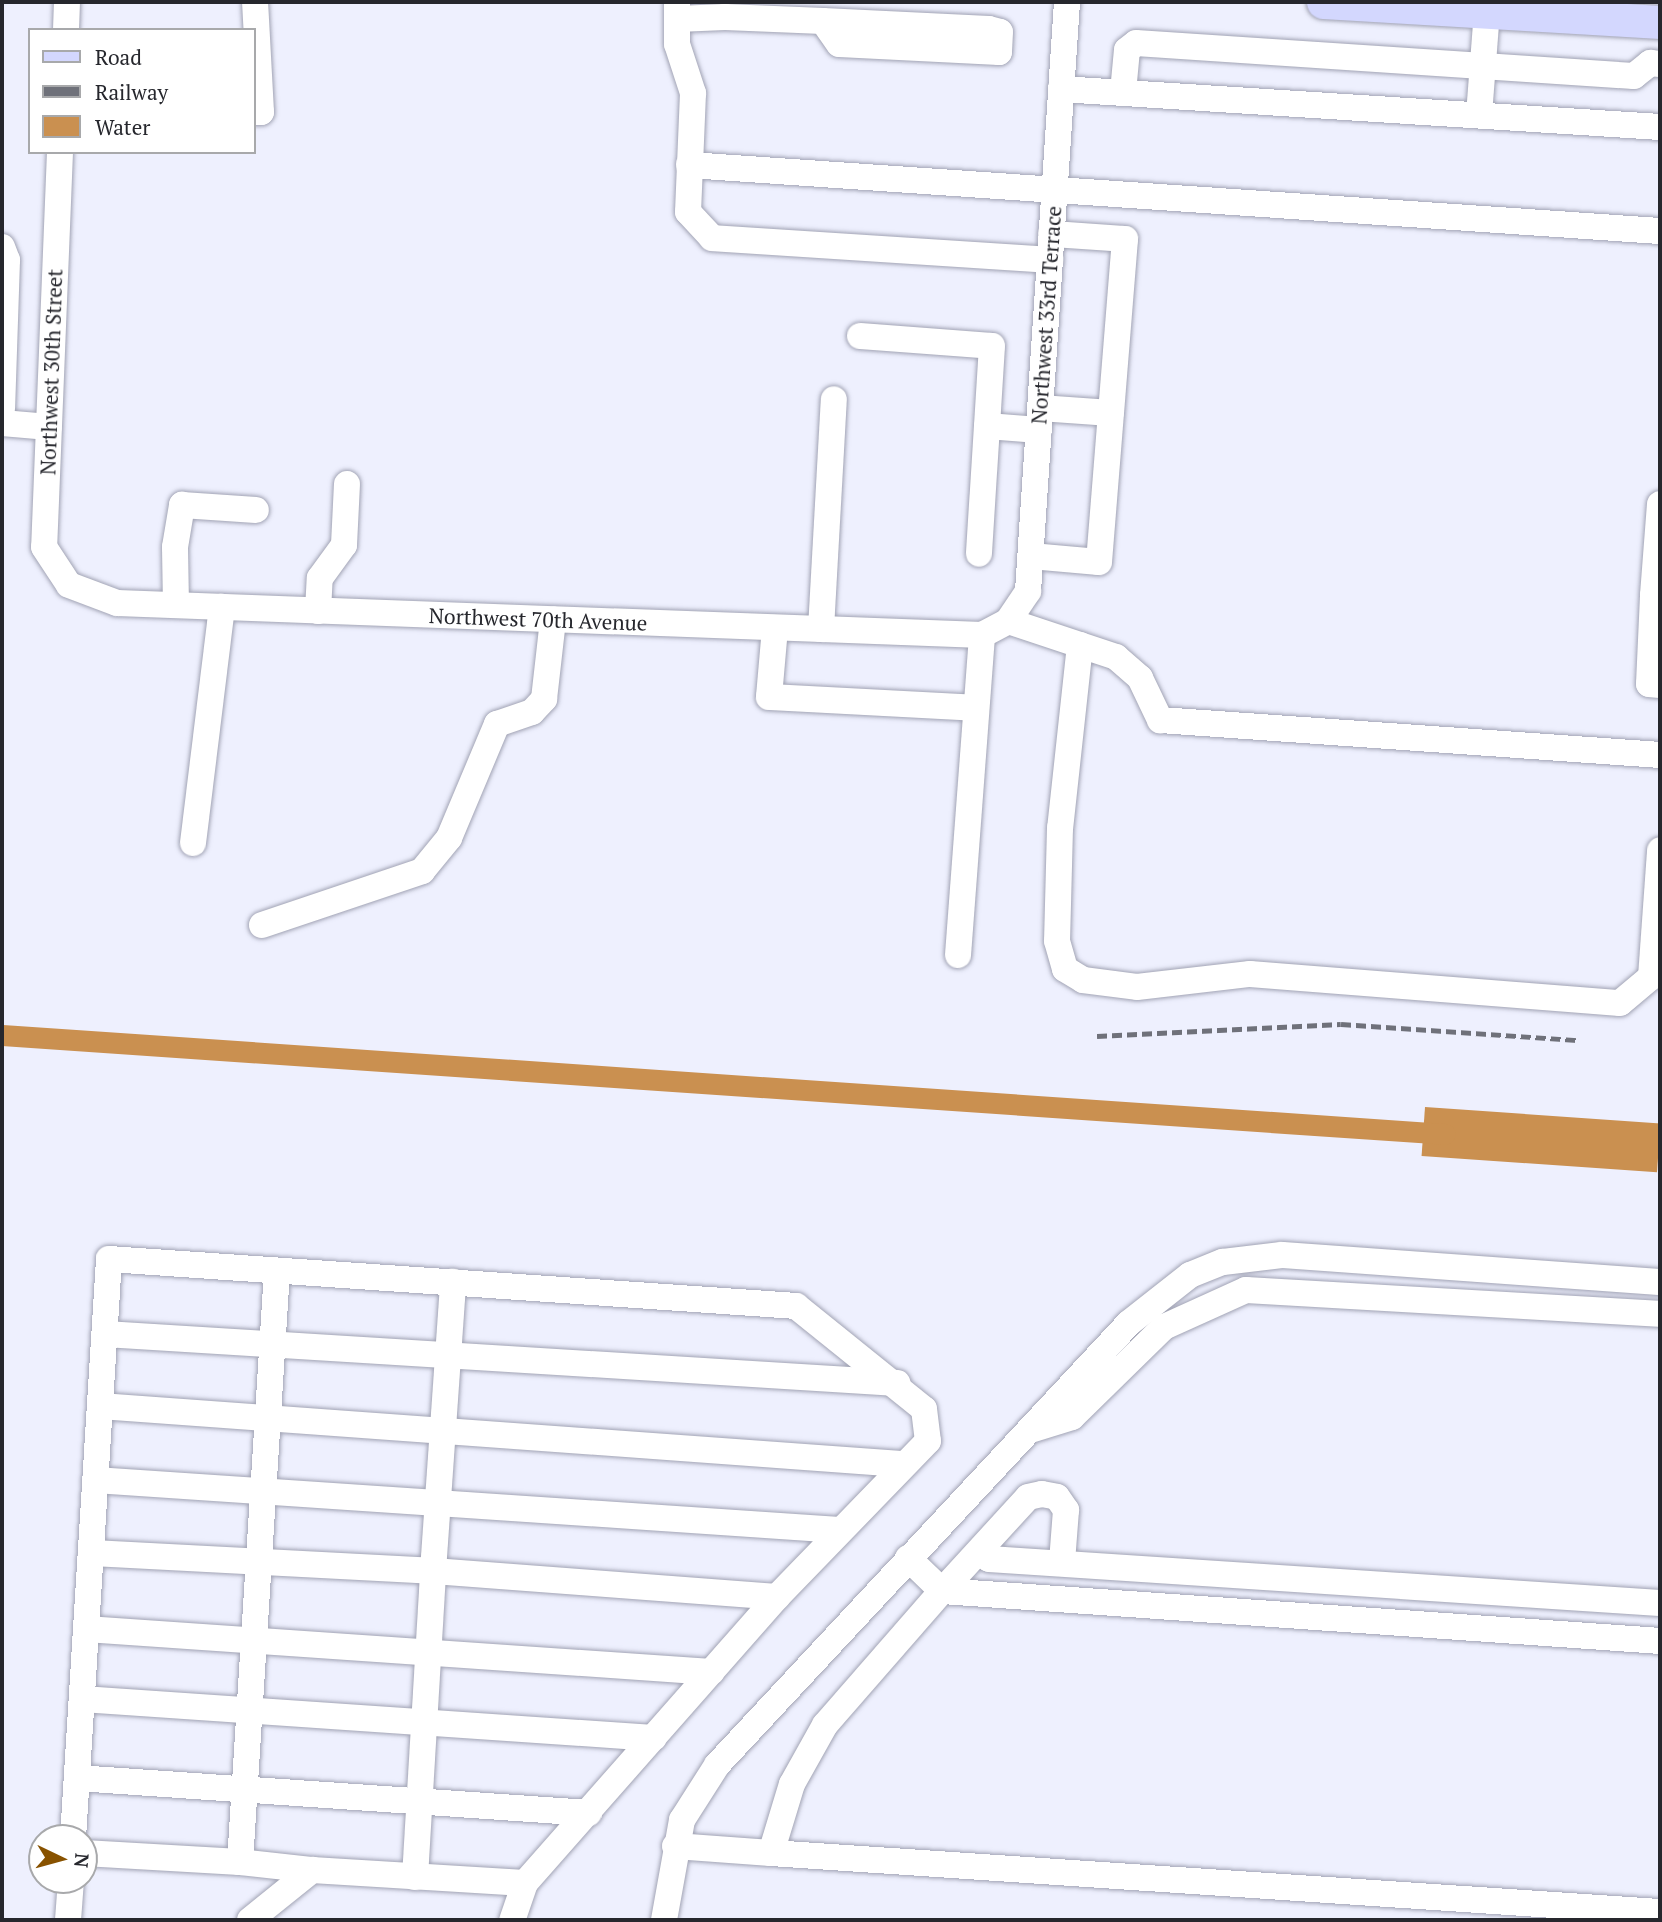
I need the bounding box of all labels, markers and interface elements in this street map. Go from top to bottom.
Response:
legend [28,28,256,154]
text: Road [95,43,142,71]
text: Railway [95,78,168,106]
text: Water [95,113,150,141]
street label: Northwest 33rd Terrace [1026,205,1066,425]
street label: Northwest 30th Street [35,268,67,476]
street label: Northwest 70th Avenue [428,603,648,635]
north arrow [28,1824,98,1894]
text: N [69,1852,96,1869]

